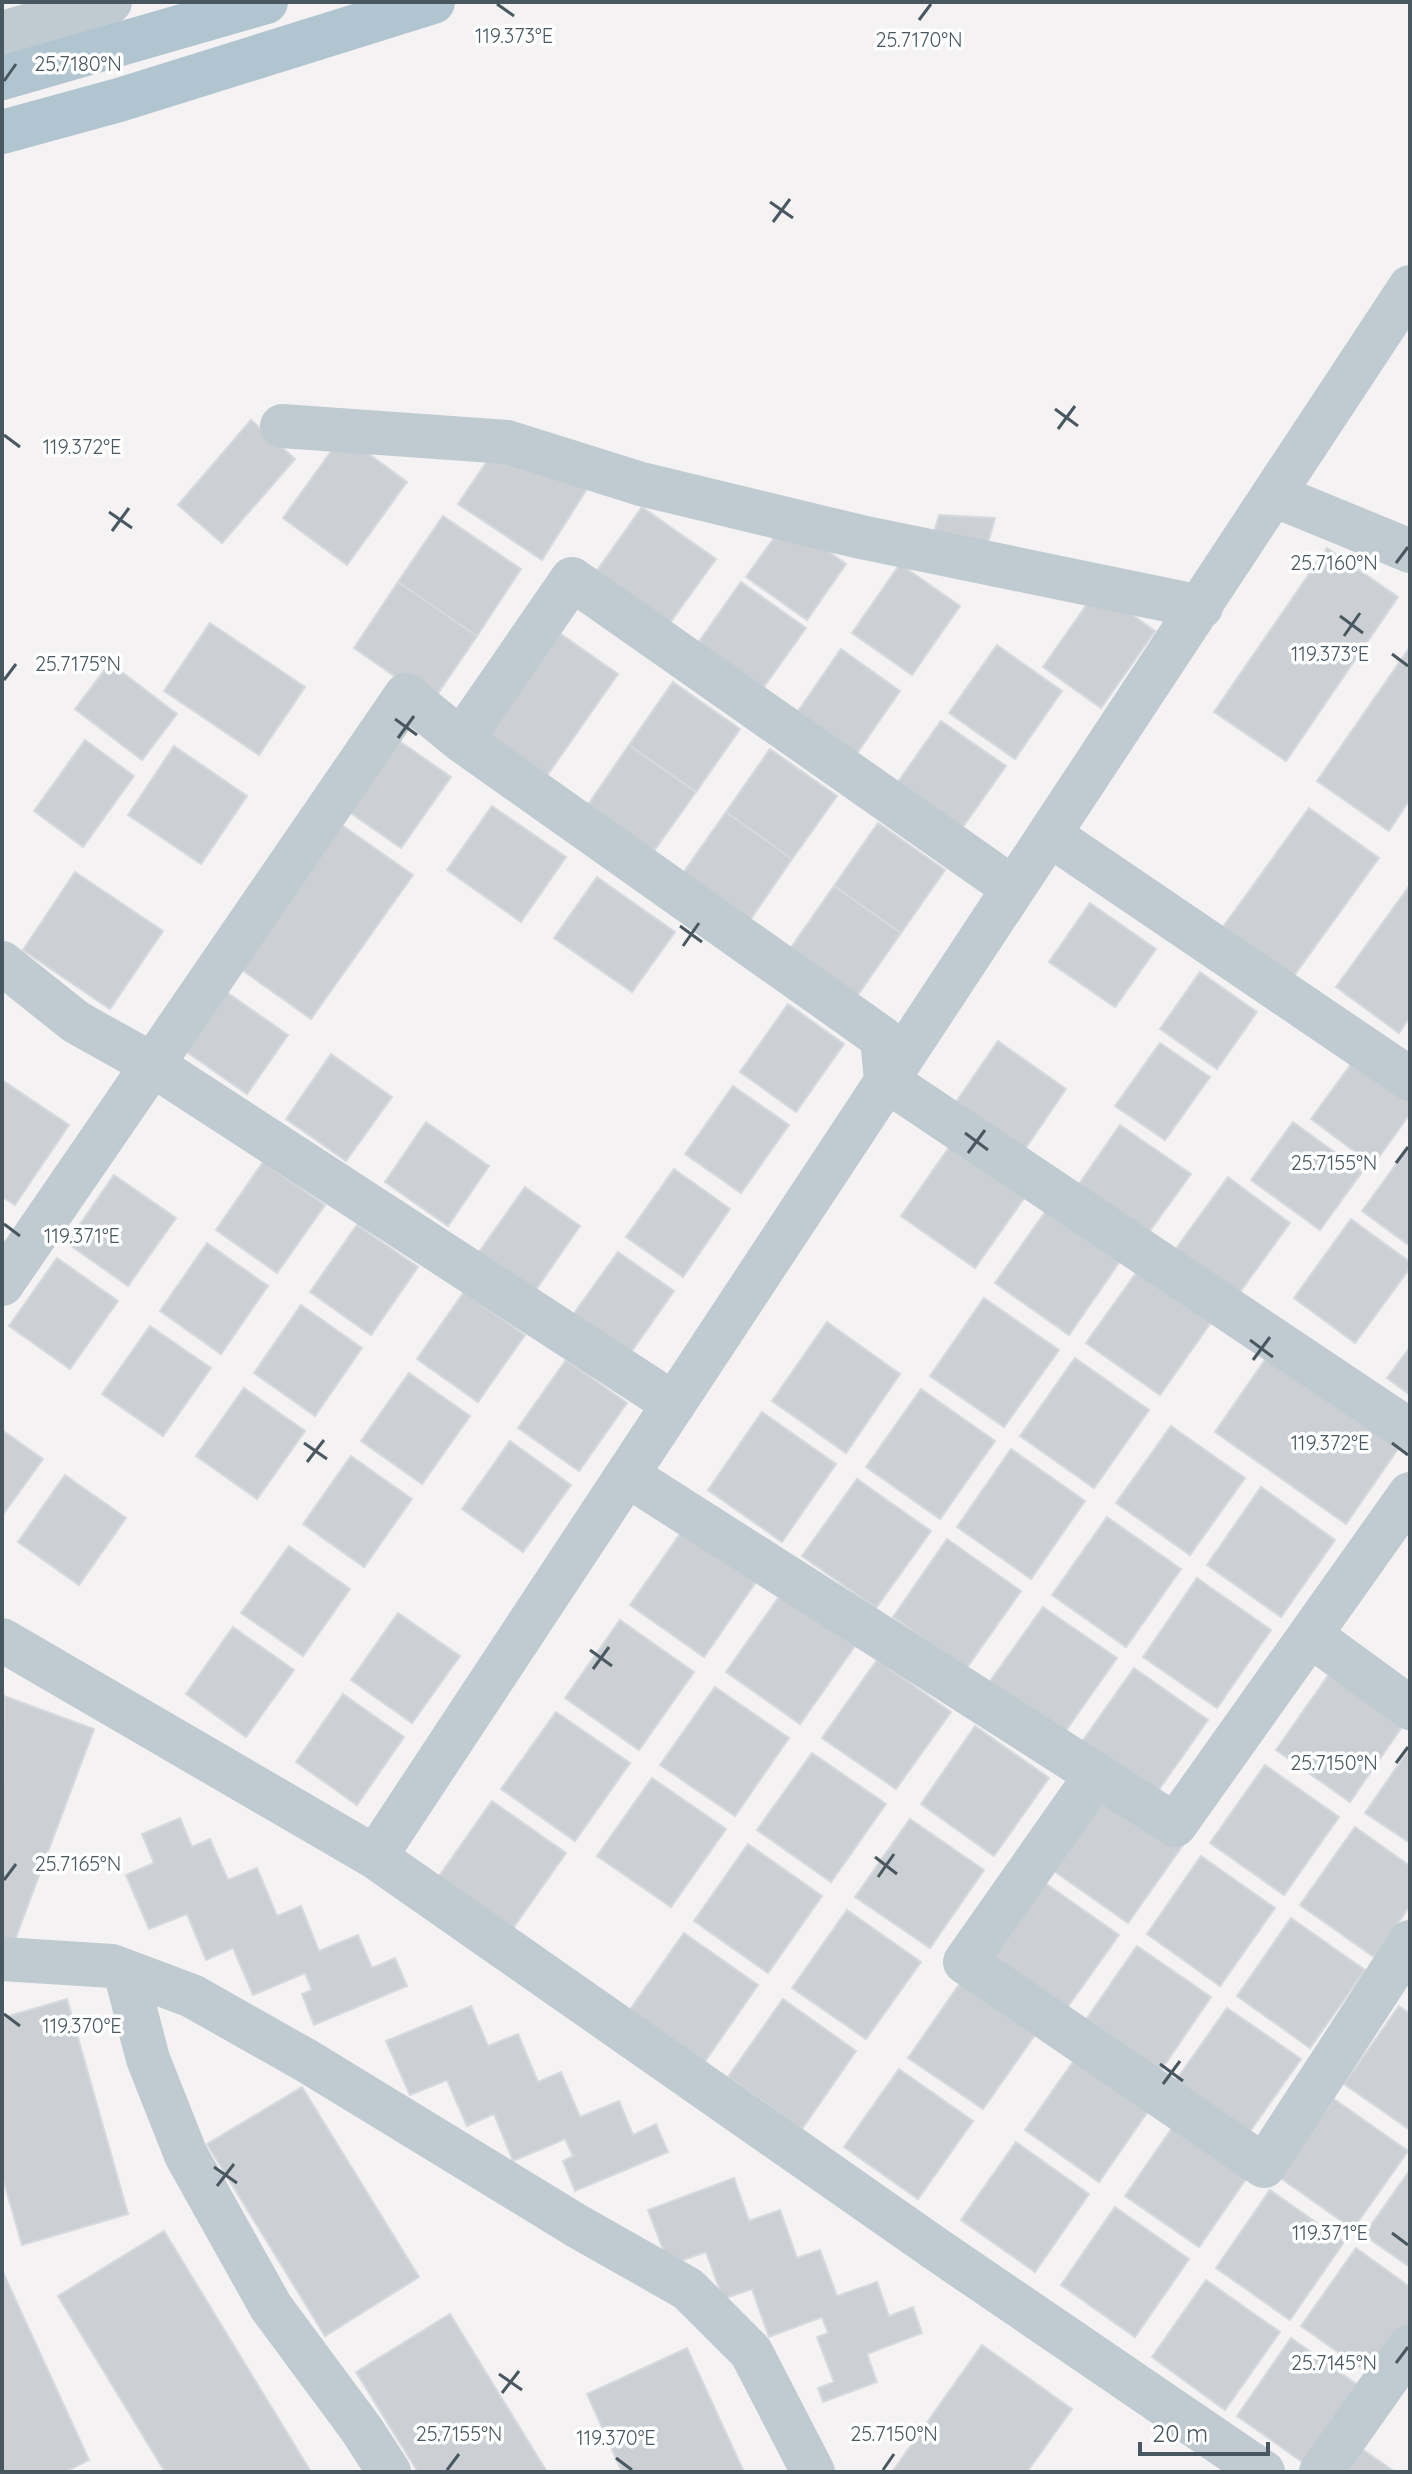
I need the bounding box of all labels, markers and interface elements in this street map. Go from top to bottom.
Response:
text: 119.373°E [475,23,553,48]
text: 25.7170°N [875,27,963,52]
text: 25.7180°N [34,51,122,76]
text: 119.372°E [43,434,121,459]
text: 25.7160°N [1290,550,1378,575]
text: 119.373°E [1291,641,1369,666]
text: 25.7175°N [35,651,121,676]
text: 25.7155°N [1291,1150,1377,1175]
text: 119.371°E [44,1223,120,1248]
text: 119.372°E [1291,1430,1369,1455]
text: 25.7150°N [1290,1750,1378,1775]
text: 25.7165°N [35,1851,121,1876]
text: 119.370°E [42,2013,122,2038]
text: 119.371°E [1292,2220,1368,2245]
text: 25.7145°N [1291,2350,1377,2375]
scale bar [1140,2406,1268,2456]
text: 20 m [1152,2418,1208,2448]
text: 25.7155°N [416,2421,502,2446]
text: 25.7150°N [850,2421,938,2446]
text: 119.370°E [576,2425,656,2450]

